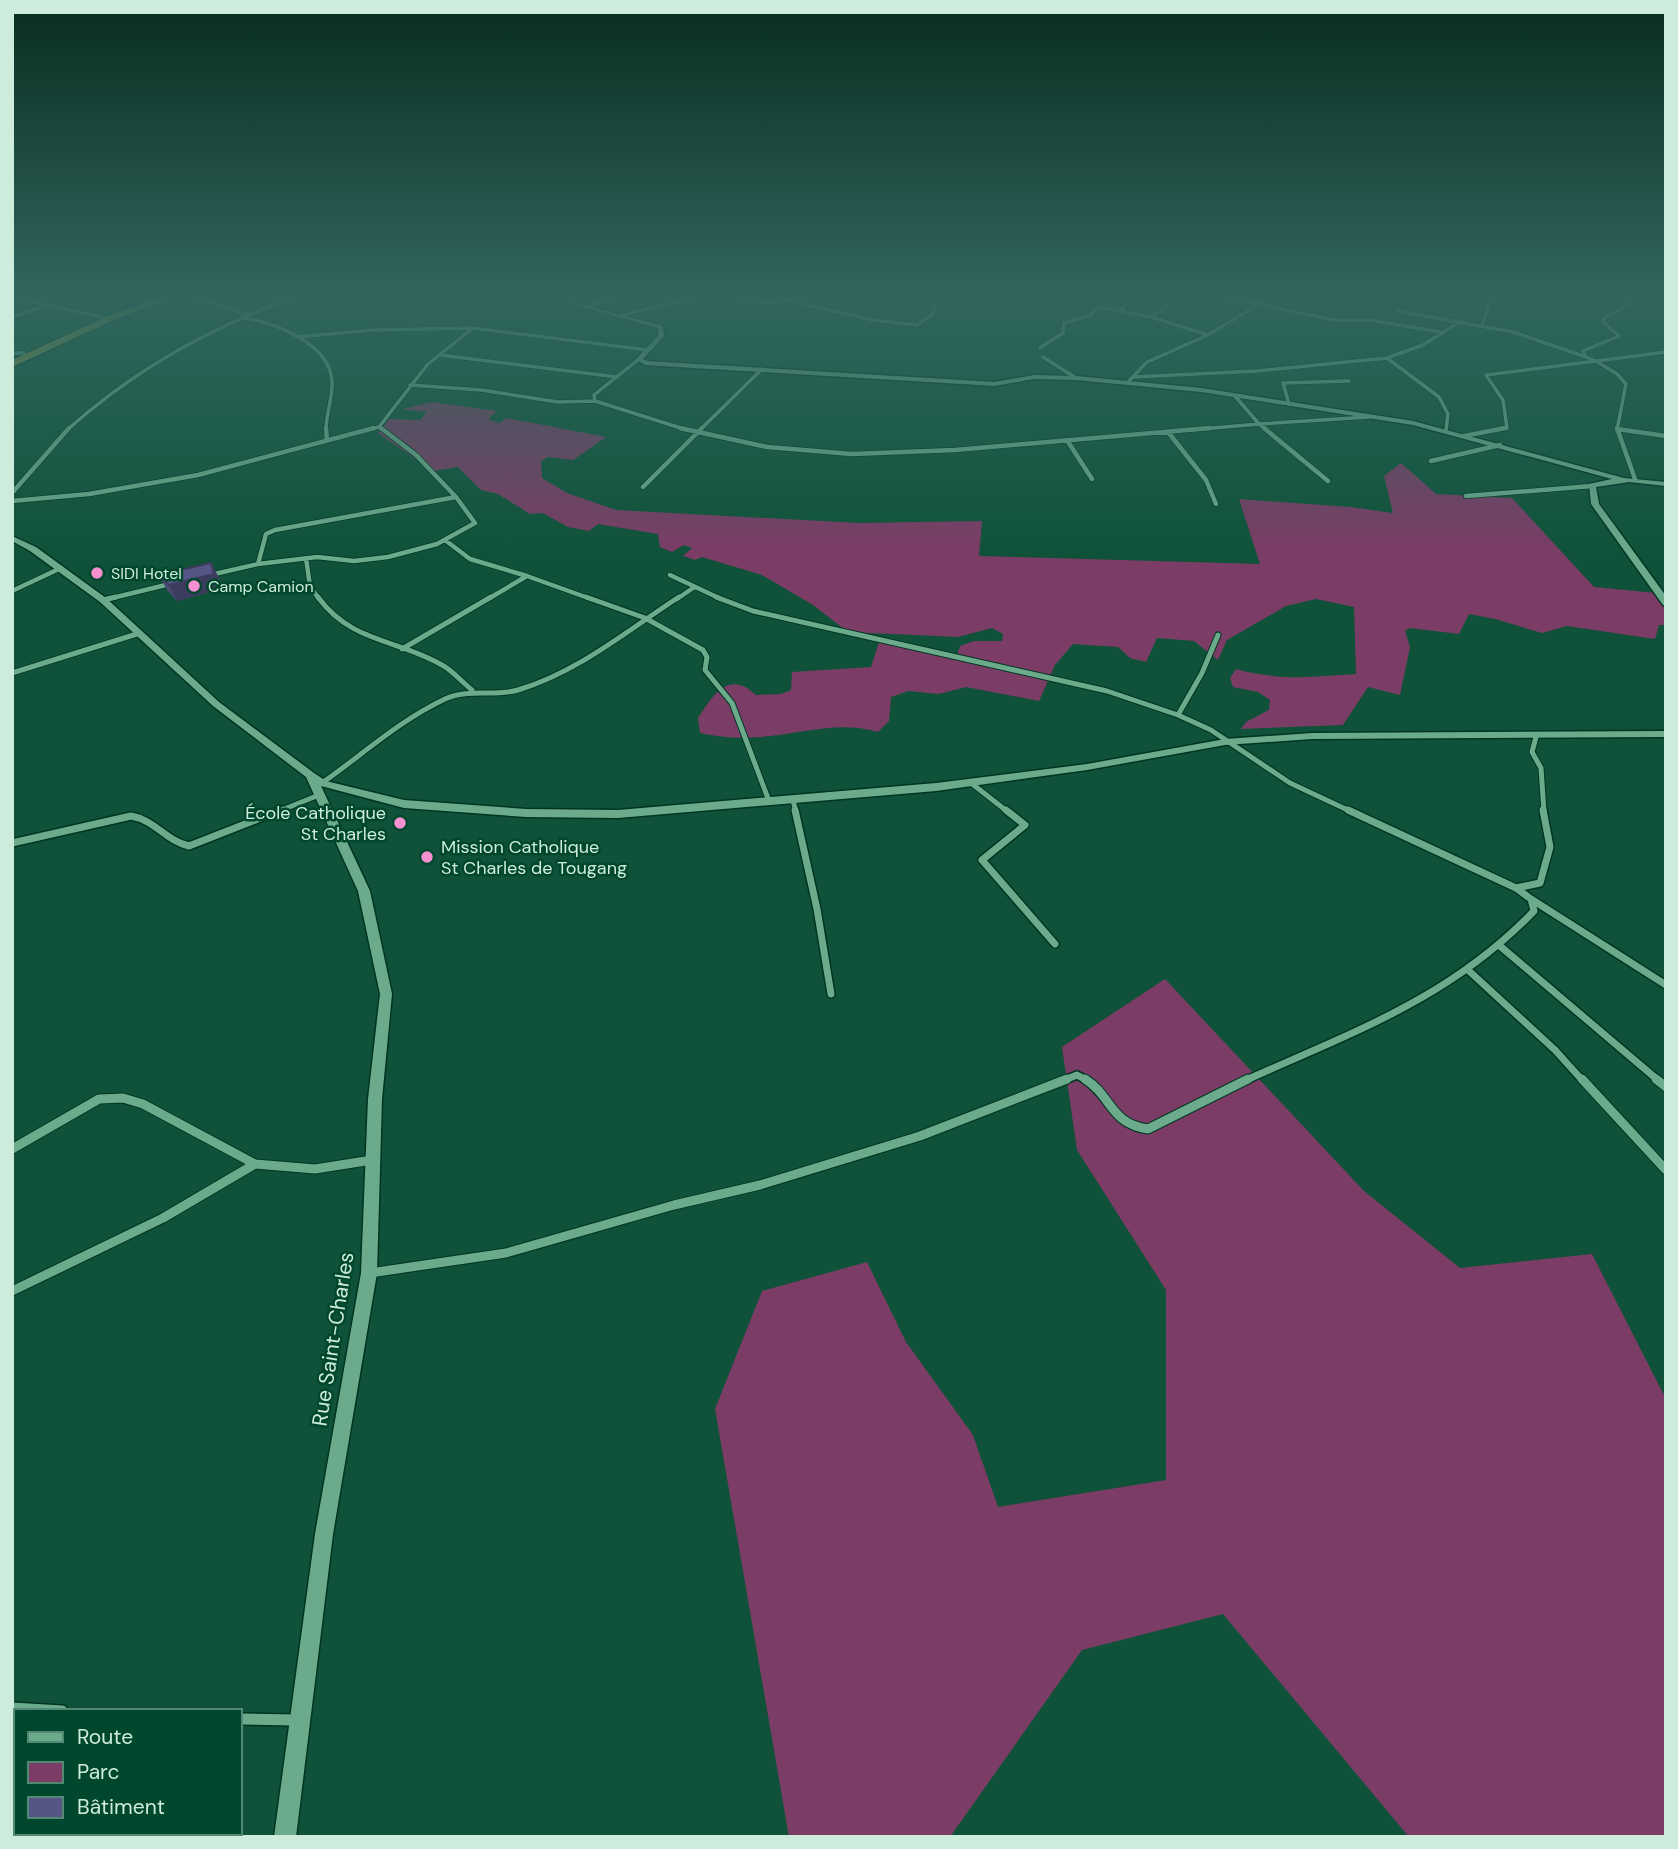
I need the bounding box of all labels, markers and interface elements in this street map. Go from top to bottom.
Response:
place label: SIDI Hotel [111,563,182,584]
marker: SIDI Hotel [89,565,105,581]
place label: Camp Camion [208,576,314,597]
marker: Camp Camion [186,578,202,594]
place label: École Catholique St Charles [245,801,386,846]
marker: École Catholique St Charles [392,815,408,831]
place label: Mission Catholique St Charles de Tougang [441,835,627,880]
marker: Mission Catholique St Charles de Tougang [419,849,435,865]
street label: Rue Saint-Charles [305,1250,361,1428]
legend [14,1709,242,1835]
text: Route [77,1723,133,1751]
text: Parc [77,1758,120,1786]
text: Bâtiment [77,1793,165,1821]

